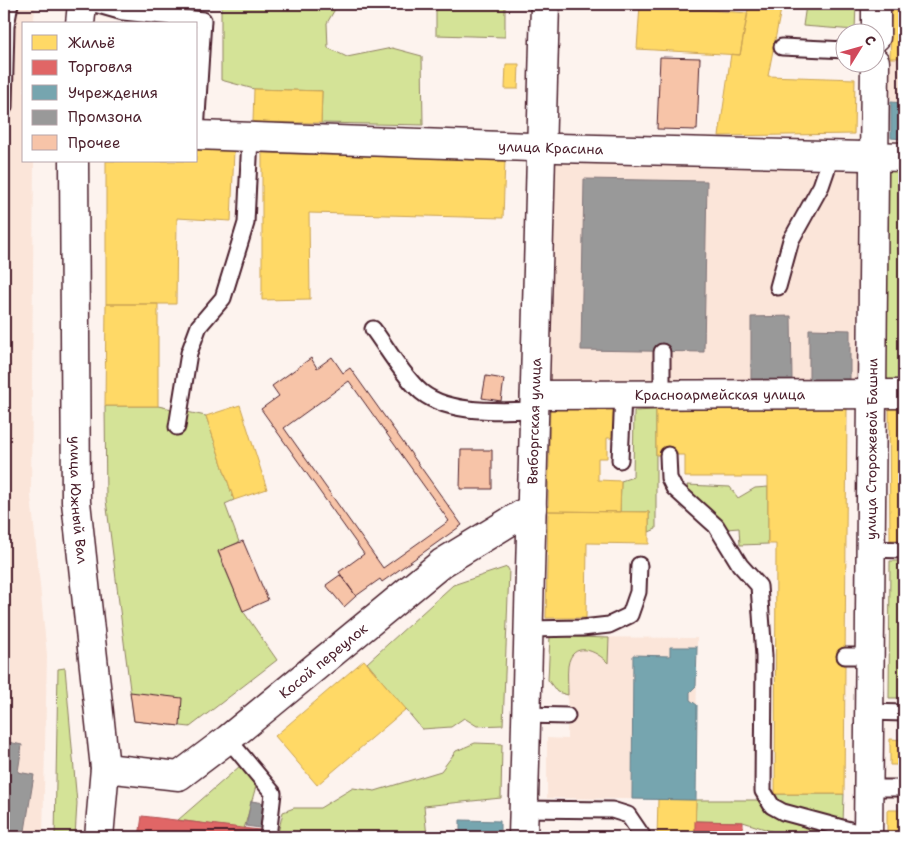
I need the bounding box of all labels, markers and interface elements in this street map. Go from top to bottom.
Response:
legend [22,22,198,162]
north arrow [836,22,886,72]
text: С [861,31,880,49]
text: Жильё [68,33,115,53]
text: Торговля [68,57,133,77]
text: Учреждения [68,83,158,103]
text: Промзона [68,107,143,127]
text: Прочее [68,133,120,153]
street label: улица Красина [498,137,604,158]
street label: Выборгская улица [523,357,545,485]
street label: улица Сторожевой Башни [862,358,881,540]
street label: Красноармейская улица [635,385,805,404]
street label: улица Южный Вал [67,436,92,565]
street label: Косой переулок [275,619,371,702]

